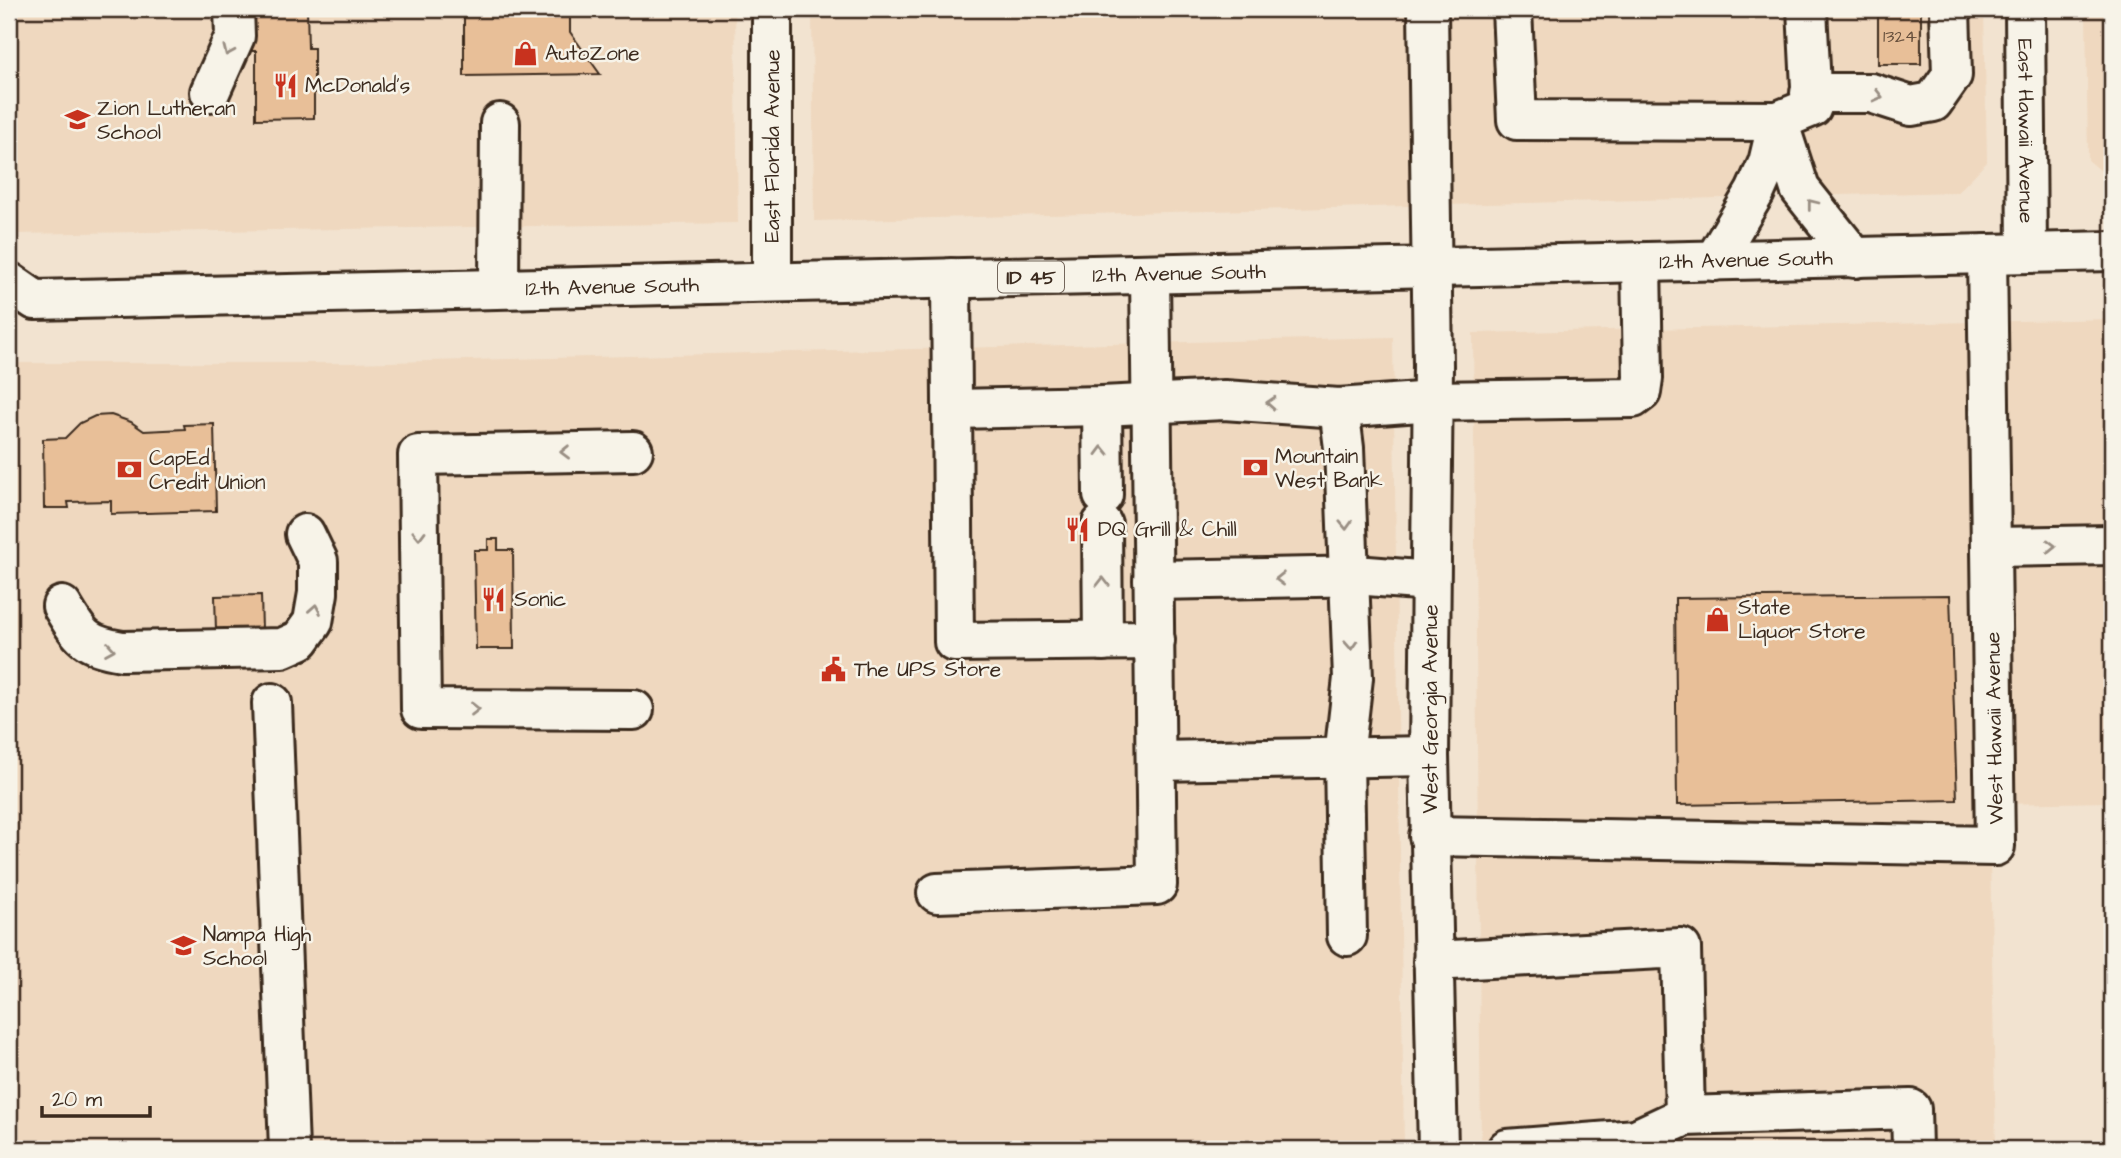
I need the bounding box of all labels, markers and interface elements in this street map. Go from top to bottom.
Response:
house number: 1324 [1883,24,1917,49]
shop icon: AutoZone [511,39,539,67]
place label: AutoZone [545,39,640,68]
street label: East Hawaii Avenue [2010,39,2041,223]
one-way arrow [222,44,236,57]
street label: East Florida Avenue [758,49,787,243]
restaurant icon: McDonald's [271,71,299,99]
place label: McDonald's [305,71,410,100]
one-way arrow [1872,88,1884,102]
place label: Zion Lutheran School [97,94,236,147]
school or university icon: Zion Lutheran School [63,106,91,134]
one-way arrow [1808,200,1821,212]
street label: 12th Avenue South [1659,244,1834,277]
street label: 12th Avenue South [1092,257,1267,290]
road number: ID 45 [998,262,1064,292]
street label: 12th Avenue South [525,270,700,303]
one-way arrow [1265,396,1276,411]
place label: Mountain West Bank [1275,442,1383,495]
place label: CapEd Credit Union [149,444,265,497]
one-way arrow [559,444,570,460]
one-way arrow [1094,445,1110,456]
bank icon: Mountain West Bank [1241,454,1269,482]
bank icon: CapEd Credit Union [115,456,143,484]
restaurant icon: DQ Grill & Chill [1064,515,1092,543]
place label: DQ Grill & Chill [1098,515,1237,544]
one-way arrow [1339,520,1354,531]
one-way arrow [411,531,427,541]
one-way arrow [2046,538,2057,553]
one-way arrow [1274,571,1285,586]
one-way arrow [1095,576,1111,587]
restaurant icon: Sonic [480,585,508,613]
place label: Sonic [514,585,566,614]
place label: State Liquor Store [1738,593,1866,646]
one-way arrow [307,603,322,615]
street label: West Georgia Avenue [1416,604,1447,814]
shop icon: State Liquor Store [1704,605,1732,633]
street label: West Hawaii Avenue [1978,631,2011,825]
one-way arrow [1344,640,1359,651]
one-way arrow [104,641,116,656]
public building icon: The UPS Store [820,655,848,683]
place label: The UPS Store [854,655,1001,684]
one-way arrow [470,701,481,717]
place label: Nampa High School [203,920,312,973]
school or university icon: Nampa High School [169,932,197,960]
scale bar [42,1074,150,1118]
text: 20 m [52,1085,103,1114]

